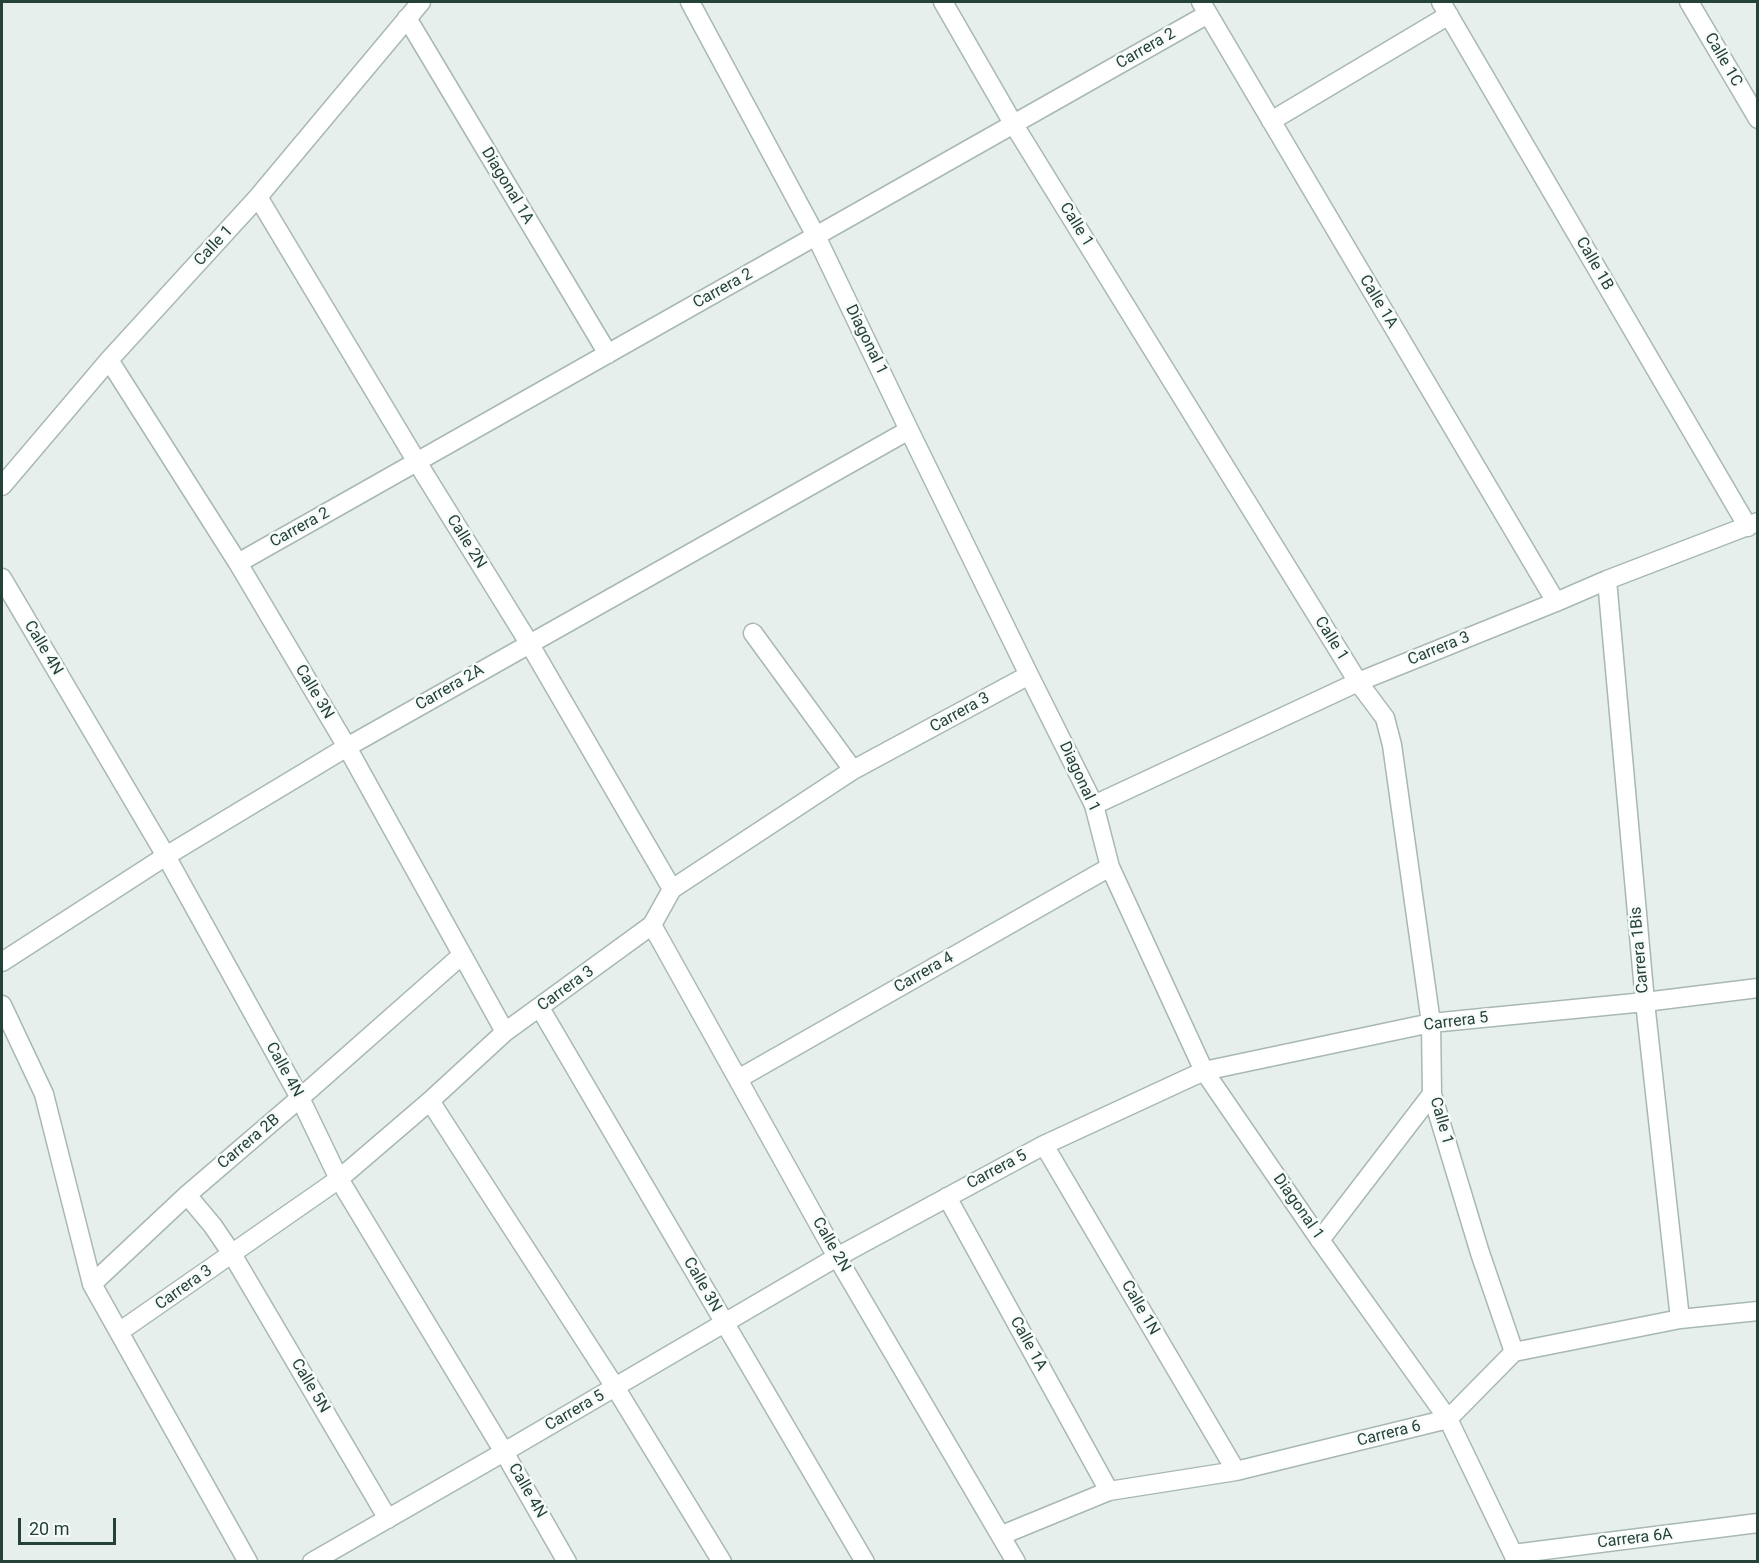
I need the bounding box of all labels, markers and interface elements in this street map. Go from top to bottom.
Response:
street label: Carrera 2 [1113,24,1179,74]
street label: Calle 1C [1700,30,1746,90]
street label: Diagonal 1A [477,144,537,228]
street label: Calle 1 [1055,199,1097,251]
street label: Calle 1 [190,222,238,270]
street label: Calle 1B [1571,234,1617,294]
street label: Carrera 2 [690,265,756,313]
street label: Calle 1A [1355,272,1401,332]
street label: Diagonal 1 [841,302,891,378]
street label: Carrera 2 [267,504,333,552]
street label: Calle 2N [442,512,490,572]
street label: Calle 1 [1310,613,1352,665]
street label: Calle 4N [19,617,67,679]
street label: Carrera 3 [1405,628,1473,670]
street label: Calle 3N [290,661,338,723]
street label: Carrera 2A [413,661,487,715]
street label: Carrera 3 [927,689,993,737]
street label: Diagonal 1 [1054,739,1104,815]
street label: Carrera 1Bis [1627,906,1653,994]
street label: Carrera 4 [891,948,957,998]
street label: Carrera 3 [534,962,598,1016]
street label: Carrera 5 [1423,1009,1489,1035]
street label: Calle 4N [261,1039,307,1101]
street label: Calle 1 [1425,1095,1457,1147]
street label: Carrera 2B [214,1111,284,1173]
street label: Carrera 5 [964,1146,1030,1194]
street label: Diagonal 1 [1268,1171,1328,1243]
street label: Calle 2N [808,1214,854,1276]
street label: Calle 3N [679,1254,725,1316]
street label: Carrera 3 [152,1261,216,1315]
street label: Calle 1N [1117,1277,1163,1339]
street label: Calle 1A [1005,1314,1051,1374]
street label: Calle 5N [286,1355,334,1417]
street label: Carrera 5 [542,1386,608,1436]
street label: Carrera 6 [1355,1417,1423,1451]
street label: Calle 4N [504,1460,550,1522]
scale bar [21,1506,118,1544]
text: 20 m [29,1518,69,1539]
street label: Carrera 6A [1596,1525,1674,1553]

